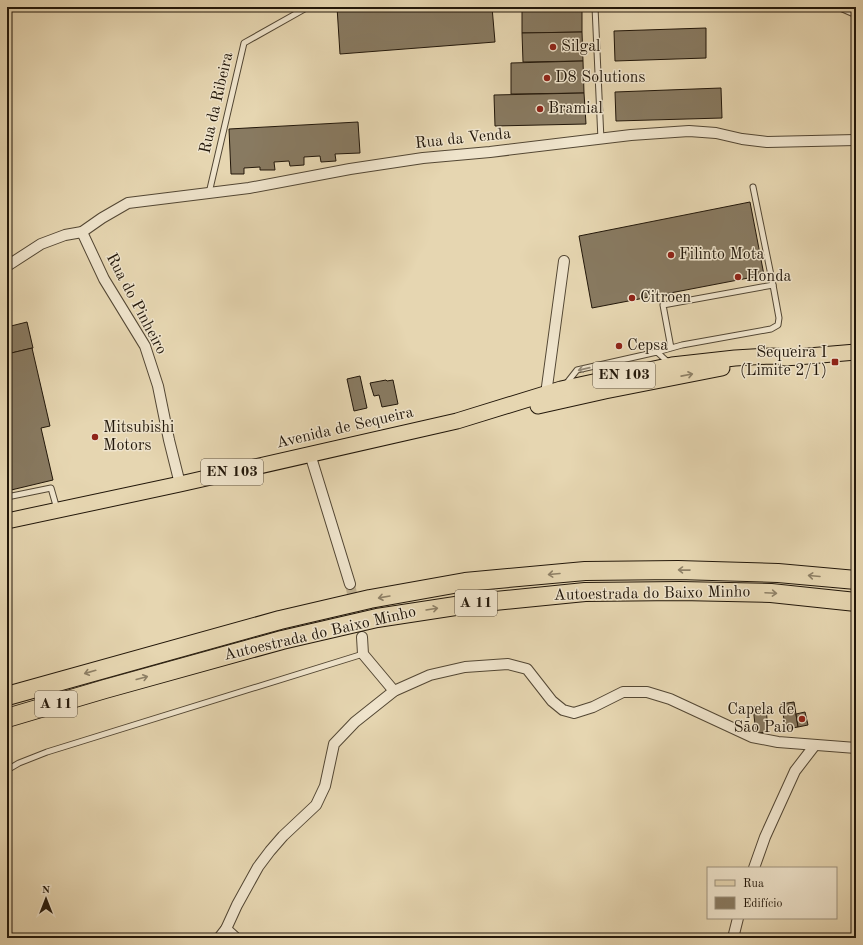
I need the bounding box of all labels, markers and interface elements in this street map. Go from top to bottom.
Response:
place label: Silgal [561,39,600,55]
marker: Silgal [548,42,558,52]
street label: Rua da Ribeira [198,51,236,155]
place label: D8 Solutions [555,70,645,86]
marker: D8 Solutions [542,73,552,83]
place label: Bramial [548,101,603,117]
marker: Bramial [535,104,545,114]
street label: Rua da Venda [414,126,512,152]
place label: Filinto Mota [679,247,764,263]
marker: Filinto Mota [666,250,676,260]
street label: Rua do Pinheiro [103,251,169,357]
place label: Honda [746,269,792,285]
marker: Honda [733,272,743,282]
place label: Citroen [640,290,691,306]
marker: Citroen [627,293,637,303]
place label: Cepsa [627,338,668,354]
marker: Cepsa [614,341,624,351]
place label: Sequeira I (Limite 2/1) [740,345,827,379]
marker: Sequeira I (Limite 2/1) [830,357,840,367]
road number: EN 103 [593,362,655,388]
one-way arrow [577,365,590,373]
one-way arrow [680,370,693,378]
street label: Avenida de Sequeira [275,404,415,452]
place label: Mitsubishi Motors [103,420,174,454]
marker: Mitsubishi Motors [90,432,100,442]
road number: EN 103 [201,459,263,485]
one-way arrow [678,566,691,574]
one-way arrow [548,571,561,578]
one-way arrow [808,572,821,580]
street label: Autoestrada do Baixo Minho [553,584,751,604]
one-way arrow [764,589,777,597]
road number: A 11 [455,590,497,616]
one-way arrow [377,593,390,601]
street label: Autoestrada do Baixo Minho [222,604,418,664]
one-way arrow [425,605,438,613]
one-way arrow [84,669,97,676]
one-way arrow [136,674,149,681]
road number: A 11 [35,691,77,717]
place label: Capela de São Paio [727,702,794,736]
marker: Capela de São Paio [797,714,807,724]
legend [707,867,837,919]
text: Rua [743,878,764,890]
north arrow [26,879,66,919]
text: N [42,885,51,896]
text: Edifício [743,898,782,910]

